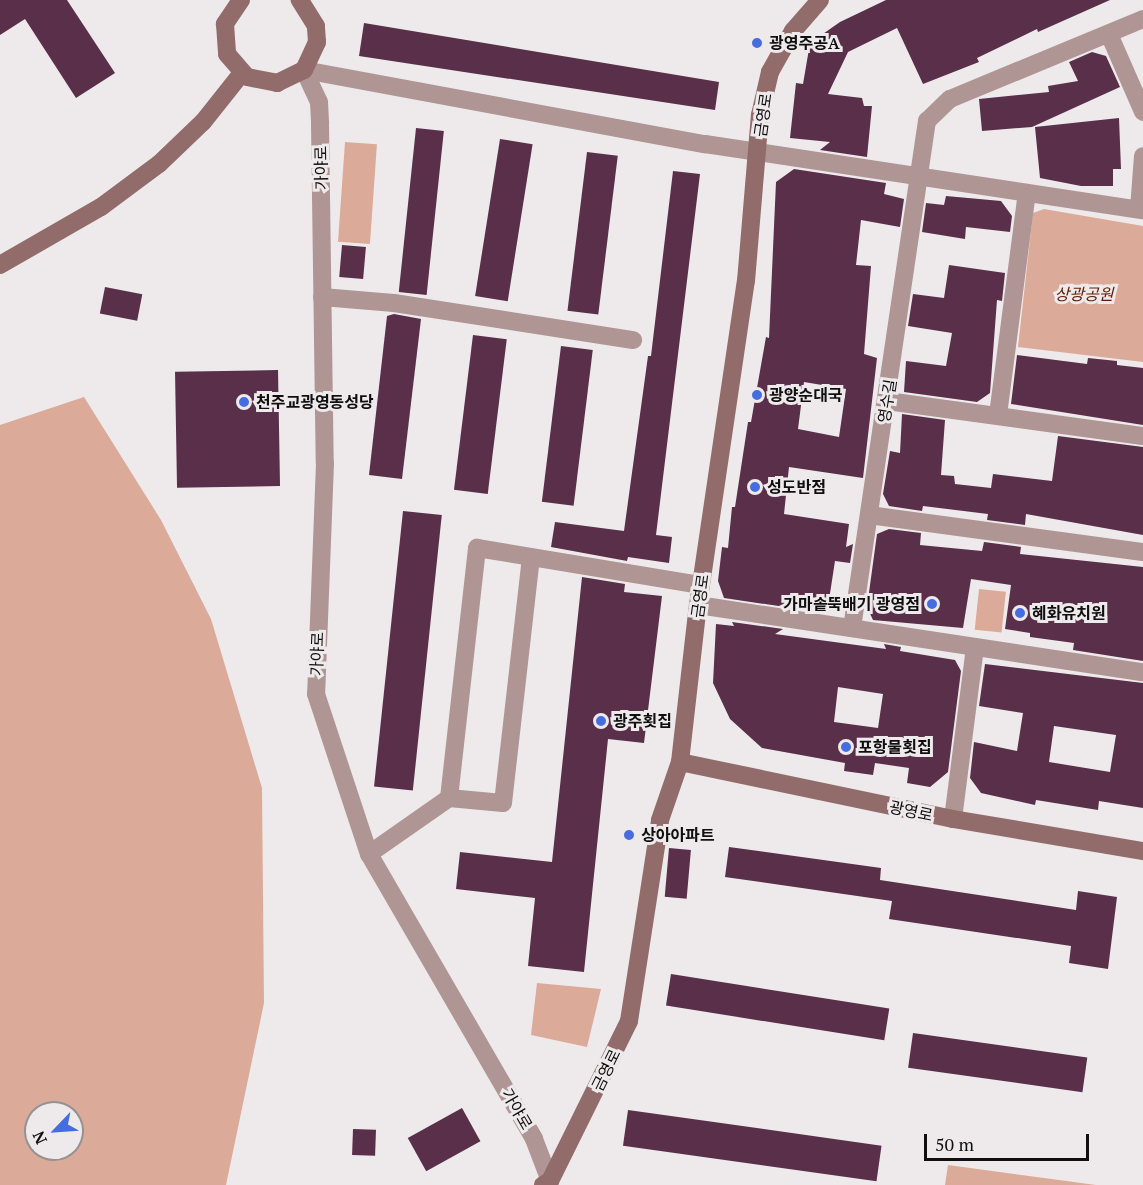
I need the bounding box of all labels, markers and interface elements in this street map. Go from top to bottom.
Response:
place label: 광영주공A [769,33,840,53]
marker: 광영주공A [750,36,764,50]
street label: 금영로 [750,92,776,138]
street label: 가야로 [311,146,331,190]
park label: 상광공원 [1055,284,1113,304]
street label: 영수길 [874,378,900,424]
place label: 광양순대국 [769,385,843,405]
marker: 광양순대국 [750,388,764,402]
place label: 천주교광영동성당 [256,392,374,412]
marker: 천주교광영동성당 [237,395,251,409]
place label: 성도반점 [767,477,826,497]
marker: 성도반점 [748,480,762,494]
street label: 금영로 [687,573,713,619]
place label: 가마솥뚝배기 광영점 [783,594,920,614]
marker: 가마솥뚝배기 광영점 [925,597,939,611]
place label: 혜화유치원 [1032,603,1106,623]
marker: 혜화유치원 [1013,606,1027,620]
street label: 가야로 [307,632,327,676]
place label: 광주횟집 [613,711,672,731]
marker: 광주횟집 [594,714,608,728]
place label: 포항물횟집 [858,737,932,757]
marker: 포항물횟집 [839,740,853,754]
street label: 광영로 [887,797,935,825]
place label: 상아아파트 [641,825,715,845]
marker: 상아아파트 [622,828,636,842]
street label: 금영로 [588,1046,624,1094]
street label: 가야로 [498,1085,536,1133]
north arrow [24,1101,84,1161]
scale bar [927,1122,1092,1160]
text: N [27,1128,52,1148]
text: 50 m [935,1132,974,1156]

